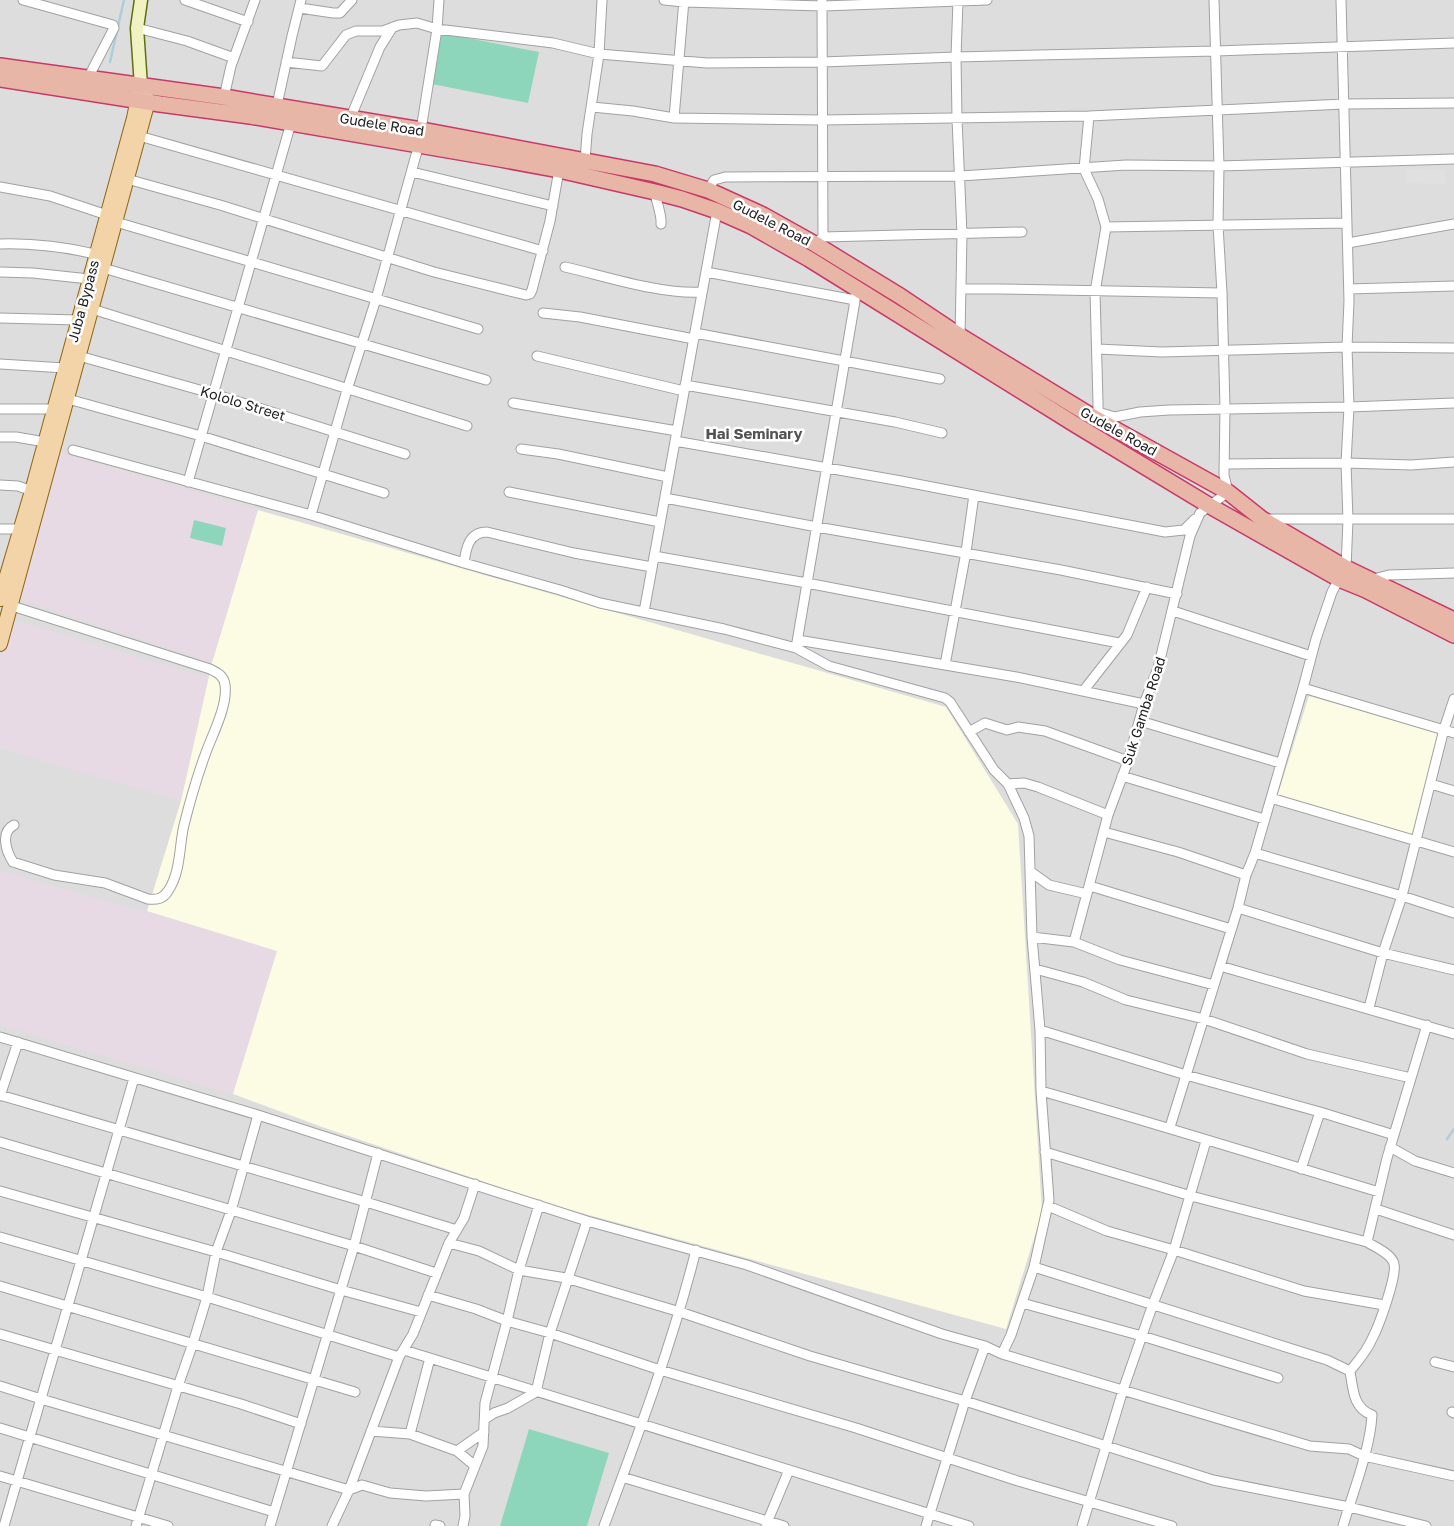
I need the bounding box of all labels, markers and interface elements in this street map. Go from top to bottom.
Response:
street label: Gudele Road [339,109,425,139]
street label: Gudele Road [730,195,814,249]
street label: Juba Bypass [64,258,102,344]
street label: Kololo Street [198,382,288,424]
street label: Gudele Road [1078,403,1160,459]
district label: Hai Seminary [705,424,803,442]
street label: Suk Gamba Road [1117,654,1169,768]

